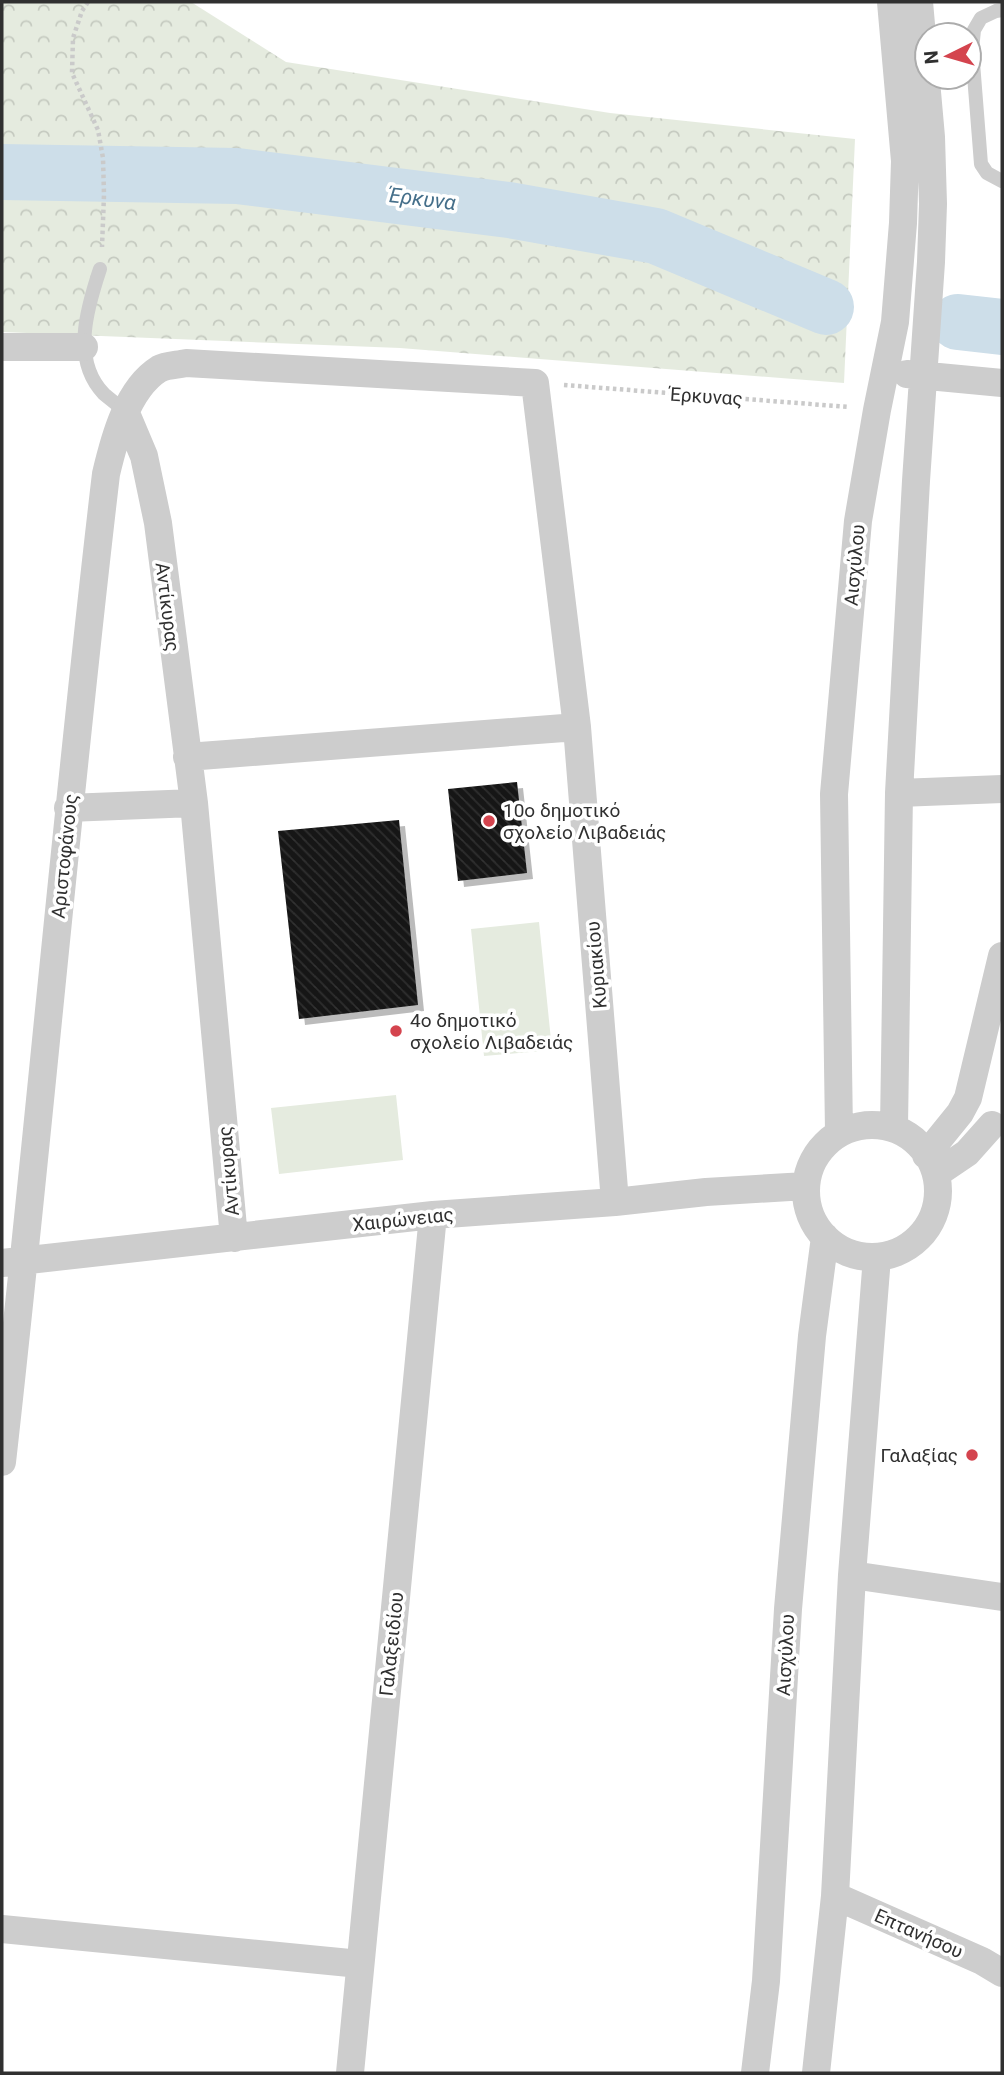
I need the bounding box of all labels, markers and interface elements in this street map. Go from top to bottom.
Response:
north arrow [913,21,983,91]
text: N [920,50,944,65]
water label: Έρκυνα [387,183,457,215]
street label: Έρκυνας [667,382,743,411]
street label: Αισχύλου [839,523,870,607]
street label: Αντίκυρας [151,561,184,653]
street label: Αριστοφάνους [47,793,82,920]
place label: 10ο δημοτικό σχολείο Λιβαδειάς [503,799,666,844]
marker: 10ο δημοτικό σχολείο Λιβαδειάς [481,813,497,829]
street label: Κυριακίου [581,920,612,1010]
place label: 4ο δημοτικό σχολείο Λιβαδειάς [410,1009,573,1054]
marker: 4ο δημοτικό σχολείο Λιβαδειάς [388,1023,404,1039]
street label: Αντίκυρας [213,1125,244,1217]
street label: Χαιρώνειας [351,1203,455,1236]
place label: Γαλαξίας [881,1444,958,1467]
marker: Γαλαξίας [964,1447,980,1463]
street label: Γαλαξειδίου [375,1591,408,1697]
street label: Αισχύλου [772,1614,799,1696]
street label: Επτανήσου [871,1904,967,1963]

